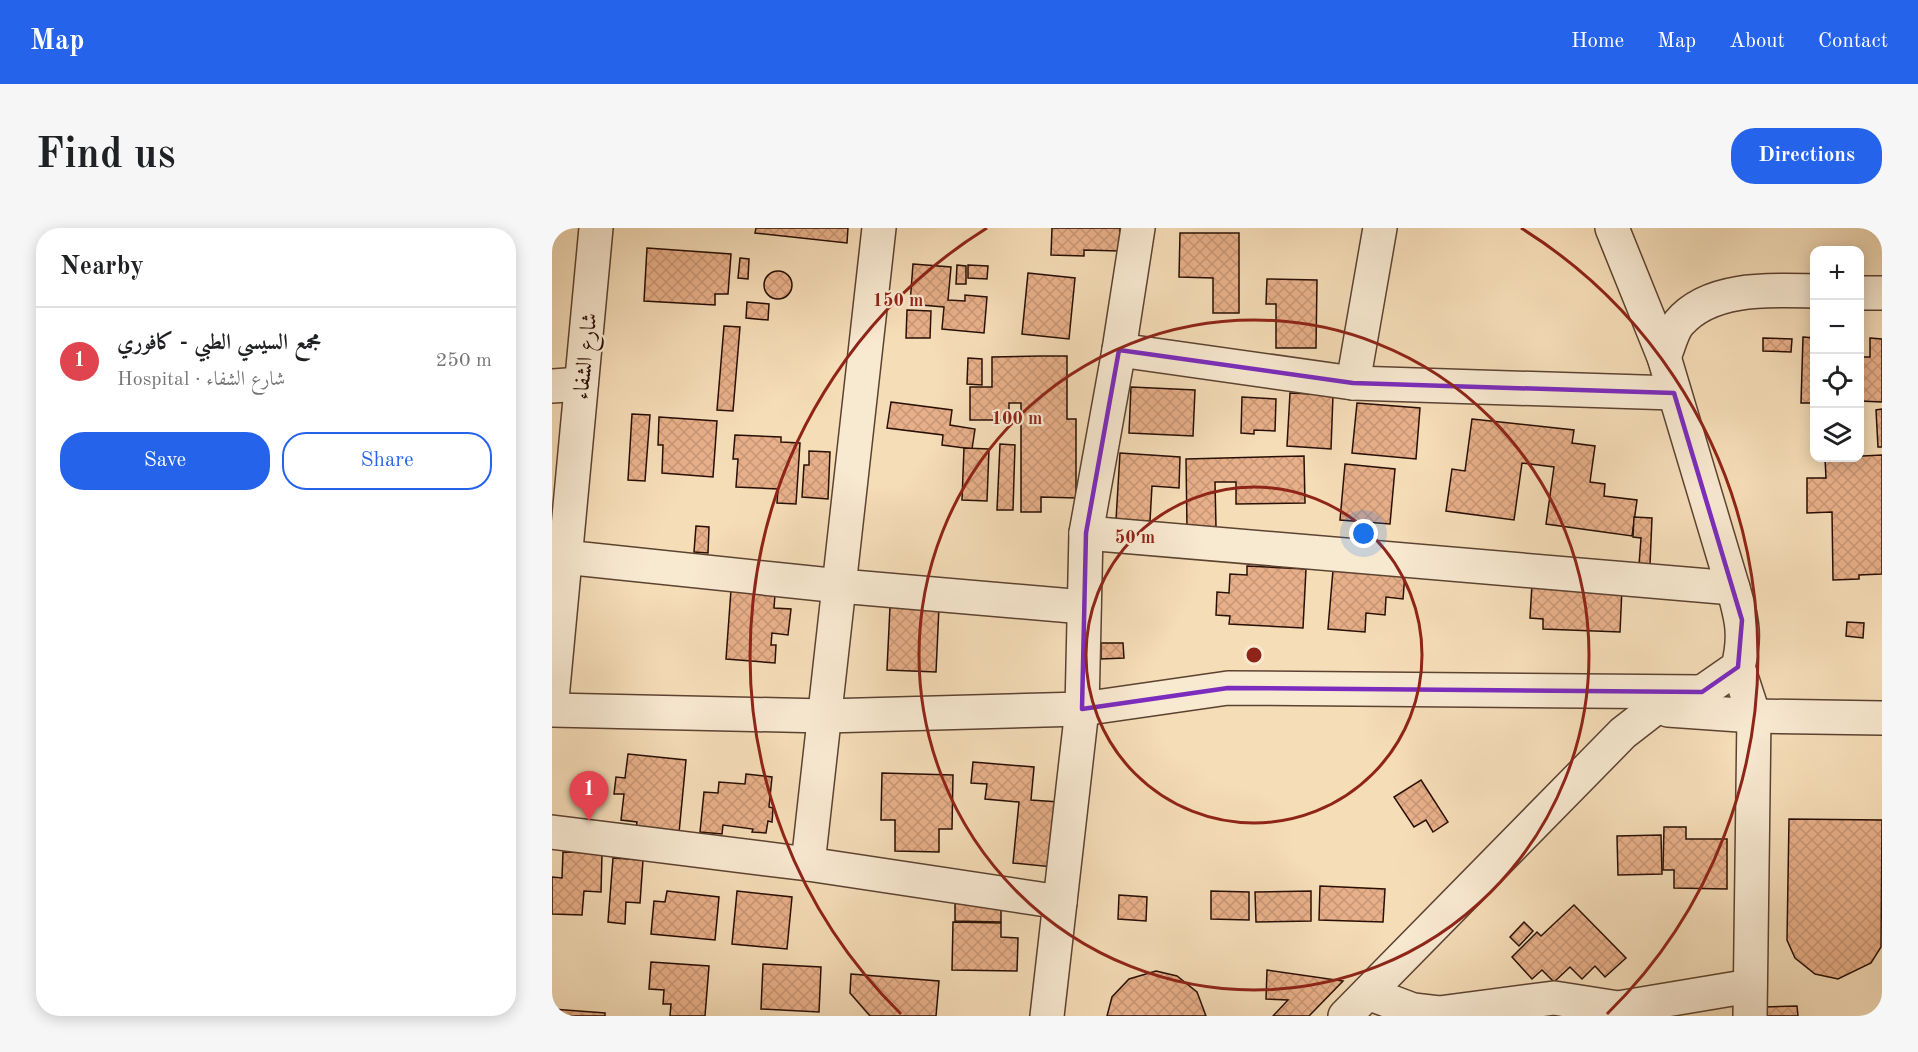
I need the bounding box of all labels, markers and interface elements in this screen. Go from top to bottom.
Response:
text: Map [30,28,84,56]
text: Home [1571,31,1624,52]
text: Map [1657,31,1696,52]
text: About [1729,31,1785,52]
text: Contact [1818,31,1888,52]
button: Directions [1731,128,1882,184]
text: Find us [36,135,175,177]
map controls [1810,246,1864,462]
button: + [1810,246,1864,300]
text: Nearby [60,254,144,280]
text: 150 m [873,292,923,310]
button: − [1810,300,1864,354]
street label: شارع الشفاء [570,312,607,401]
text: مجمع السيسي الطبي - كافوري [117,332,321,354]
text: 1 [74,351,85,371]
text: 250 m [436,351,492,371]
button: locate [1810,354,1864,408]
text: Hospital · شارع الشفاء [117,370,285,390]
button: layers [1810,408,1864,462]
text: 100 m [992,410,1042,428]
button: Save [60,432,270,490]
button: Share [282,432,492,490]
your location [1349,519,1378,548]
text: 50 m [1115,529,1155,547]
centre of rings [1244,645,1264,665]
pin: 1 [570,772,609,821]

